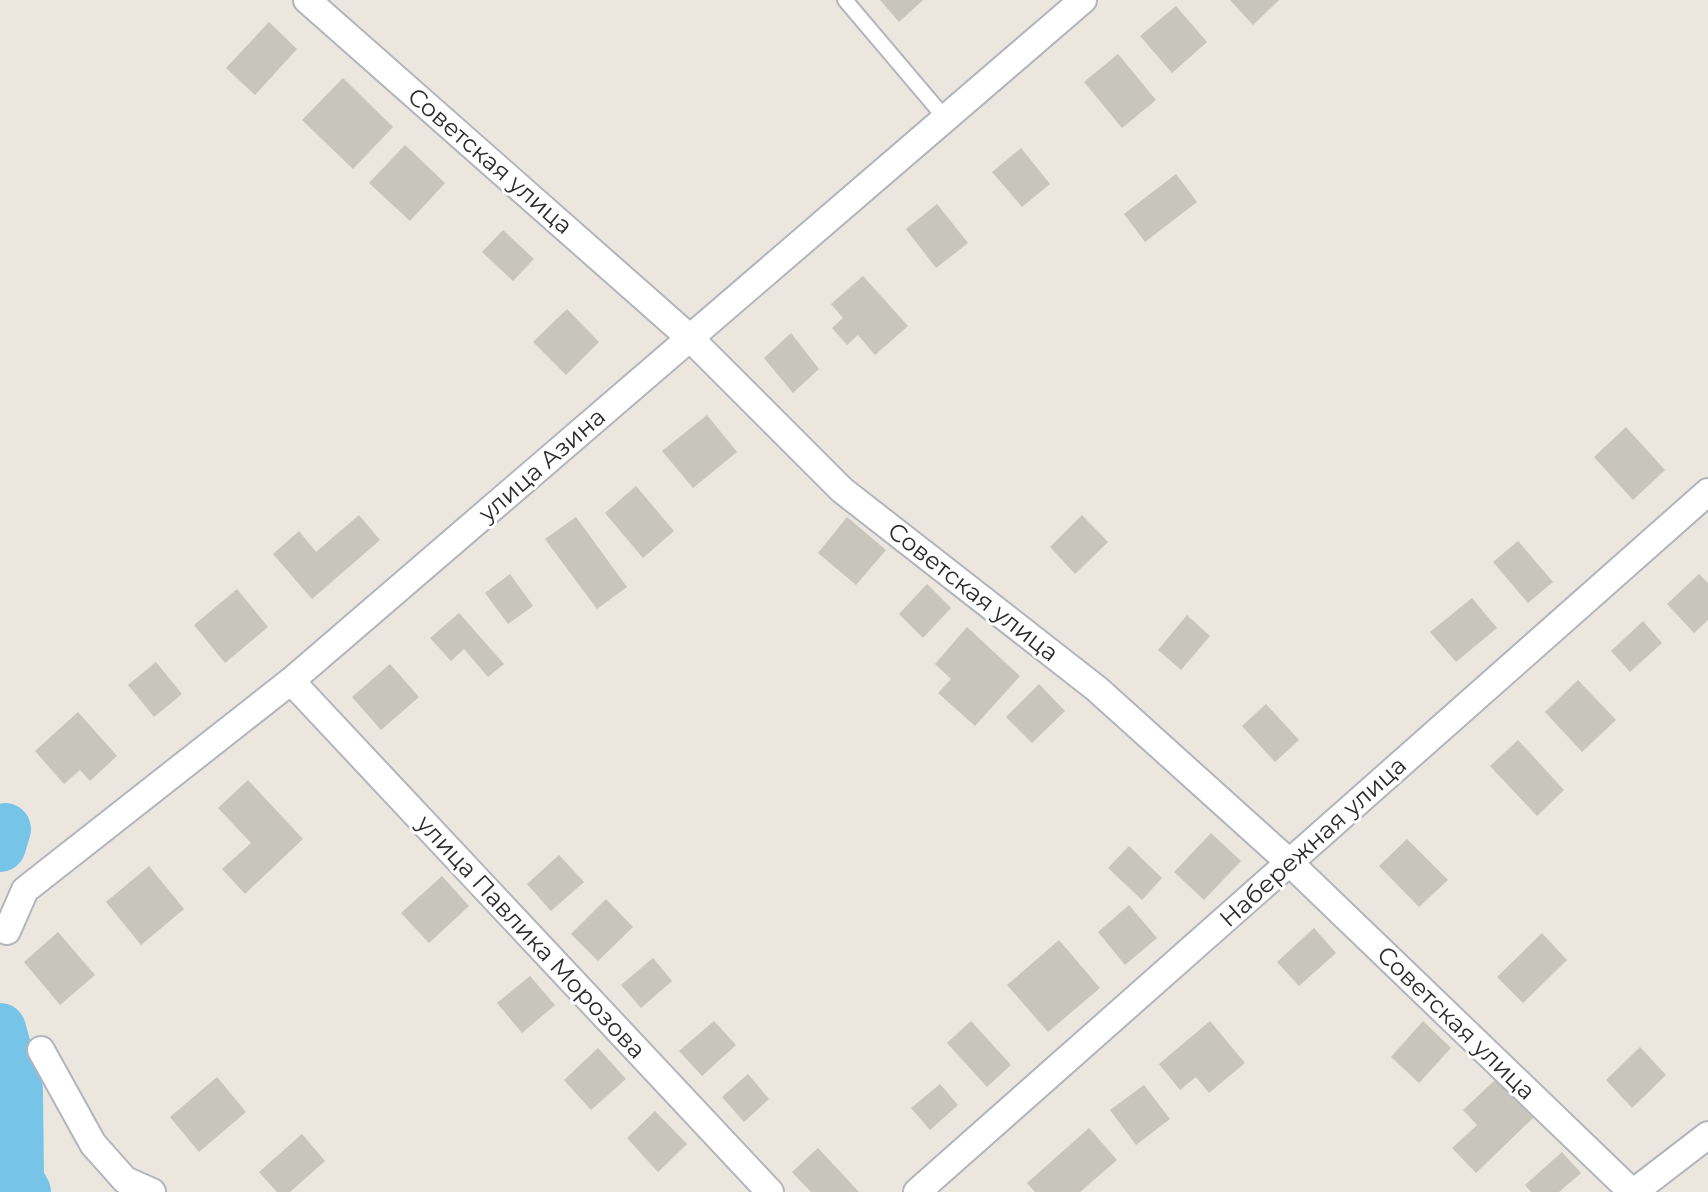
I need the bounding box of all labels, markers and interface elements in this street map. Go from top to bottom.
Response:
street label: Советская улица [402,81,579,240]
street label: улица Азина [472,402,611,528]
street label: Советская улица [882,516,1064,667]
street label: Набережная улица [1213,750,1412,933]
street label: улица Павлика Морозова [410,808,652,1064]
street label: Советская улица [1371,940,1541,1105]

